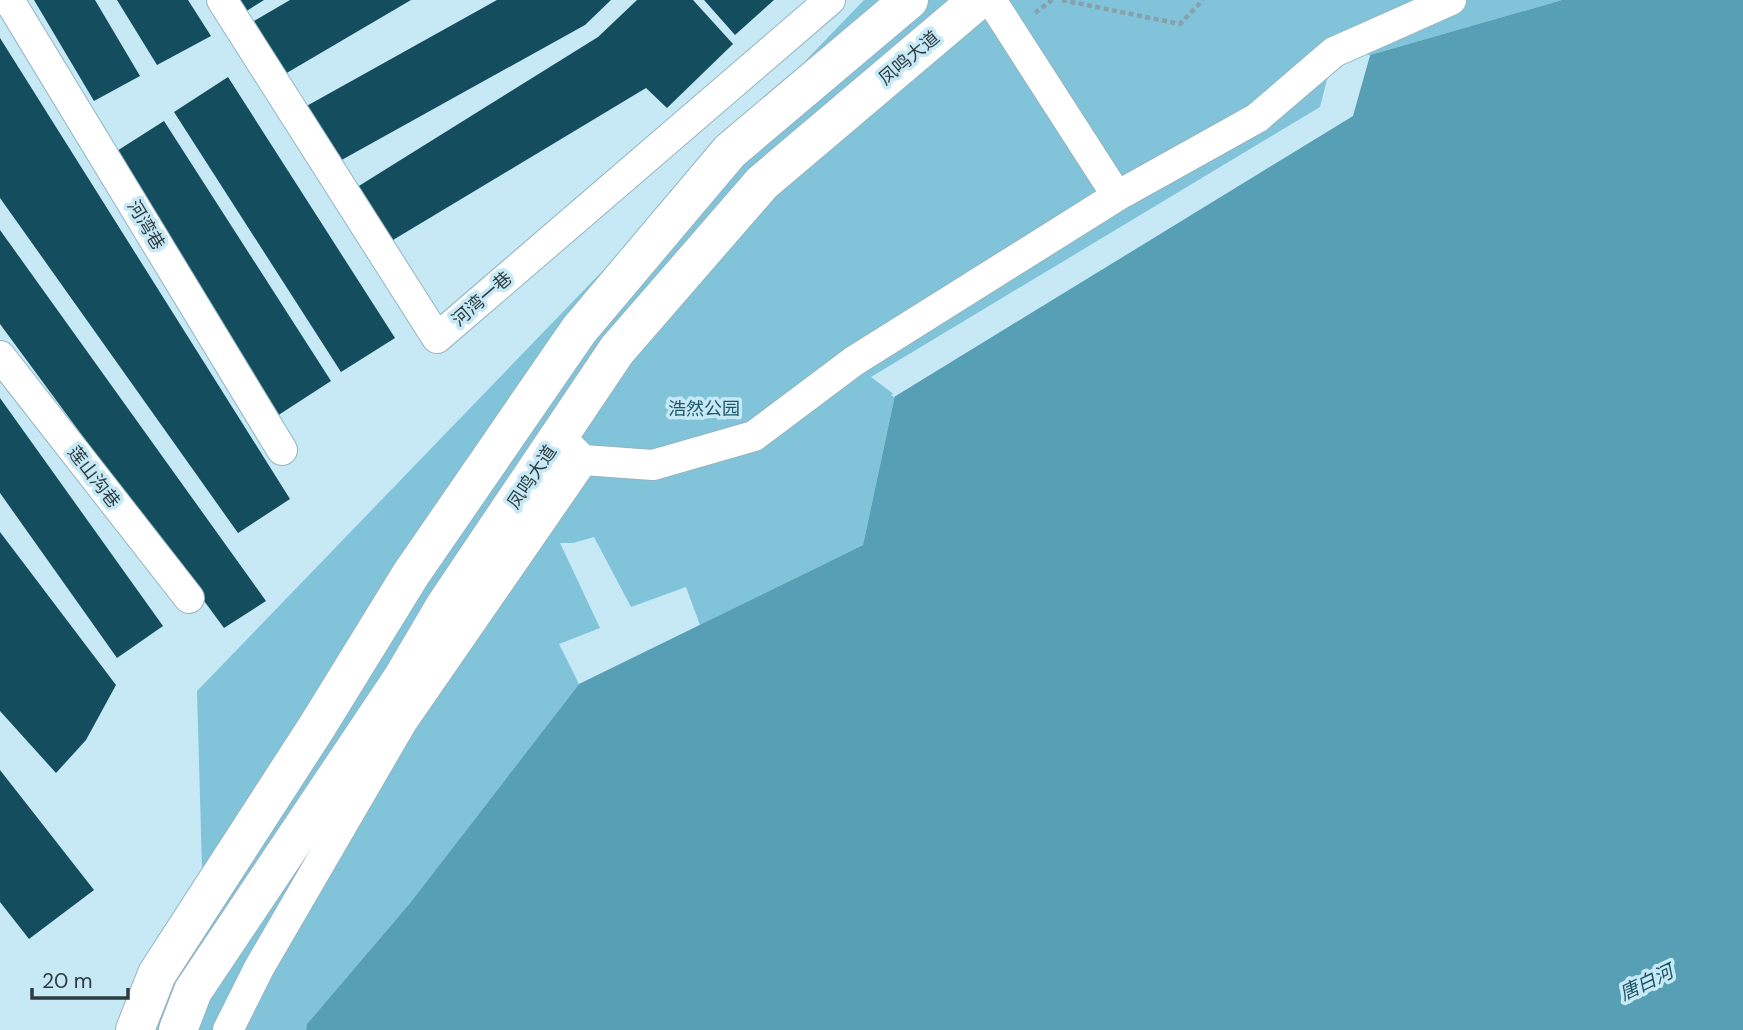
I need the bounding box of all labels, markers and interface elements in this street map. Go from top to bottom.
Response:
street label: 凤鸣大道 [874,26,944,90]
street label: 河湾巷 [122,196,170,254]
street label: 河湾一巷 [447,266,517,332]
park label: 浩然公园 [668,397,740,421]
street label: 凤鸣大道 [502,440,562,514]
street label: 莲山沟巷 [62,441,126,513]
scale bar [32,956,128,1000]
water label: 唐白河 [1615,957,1681,1006]
text: 20 m [42,967,93,995]

